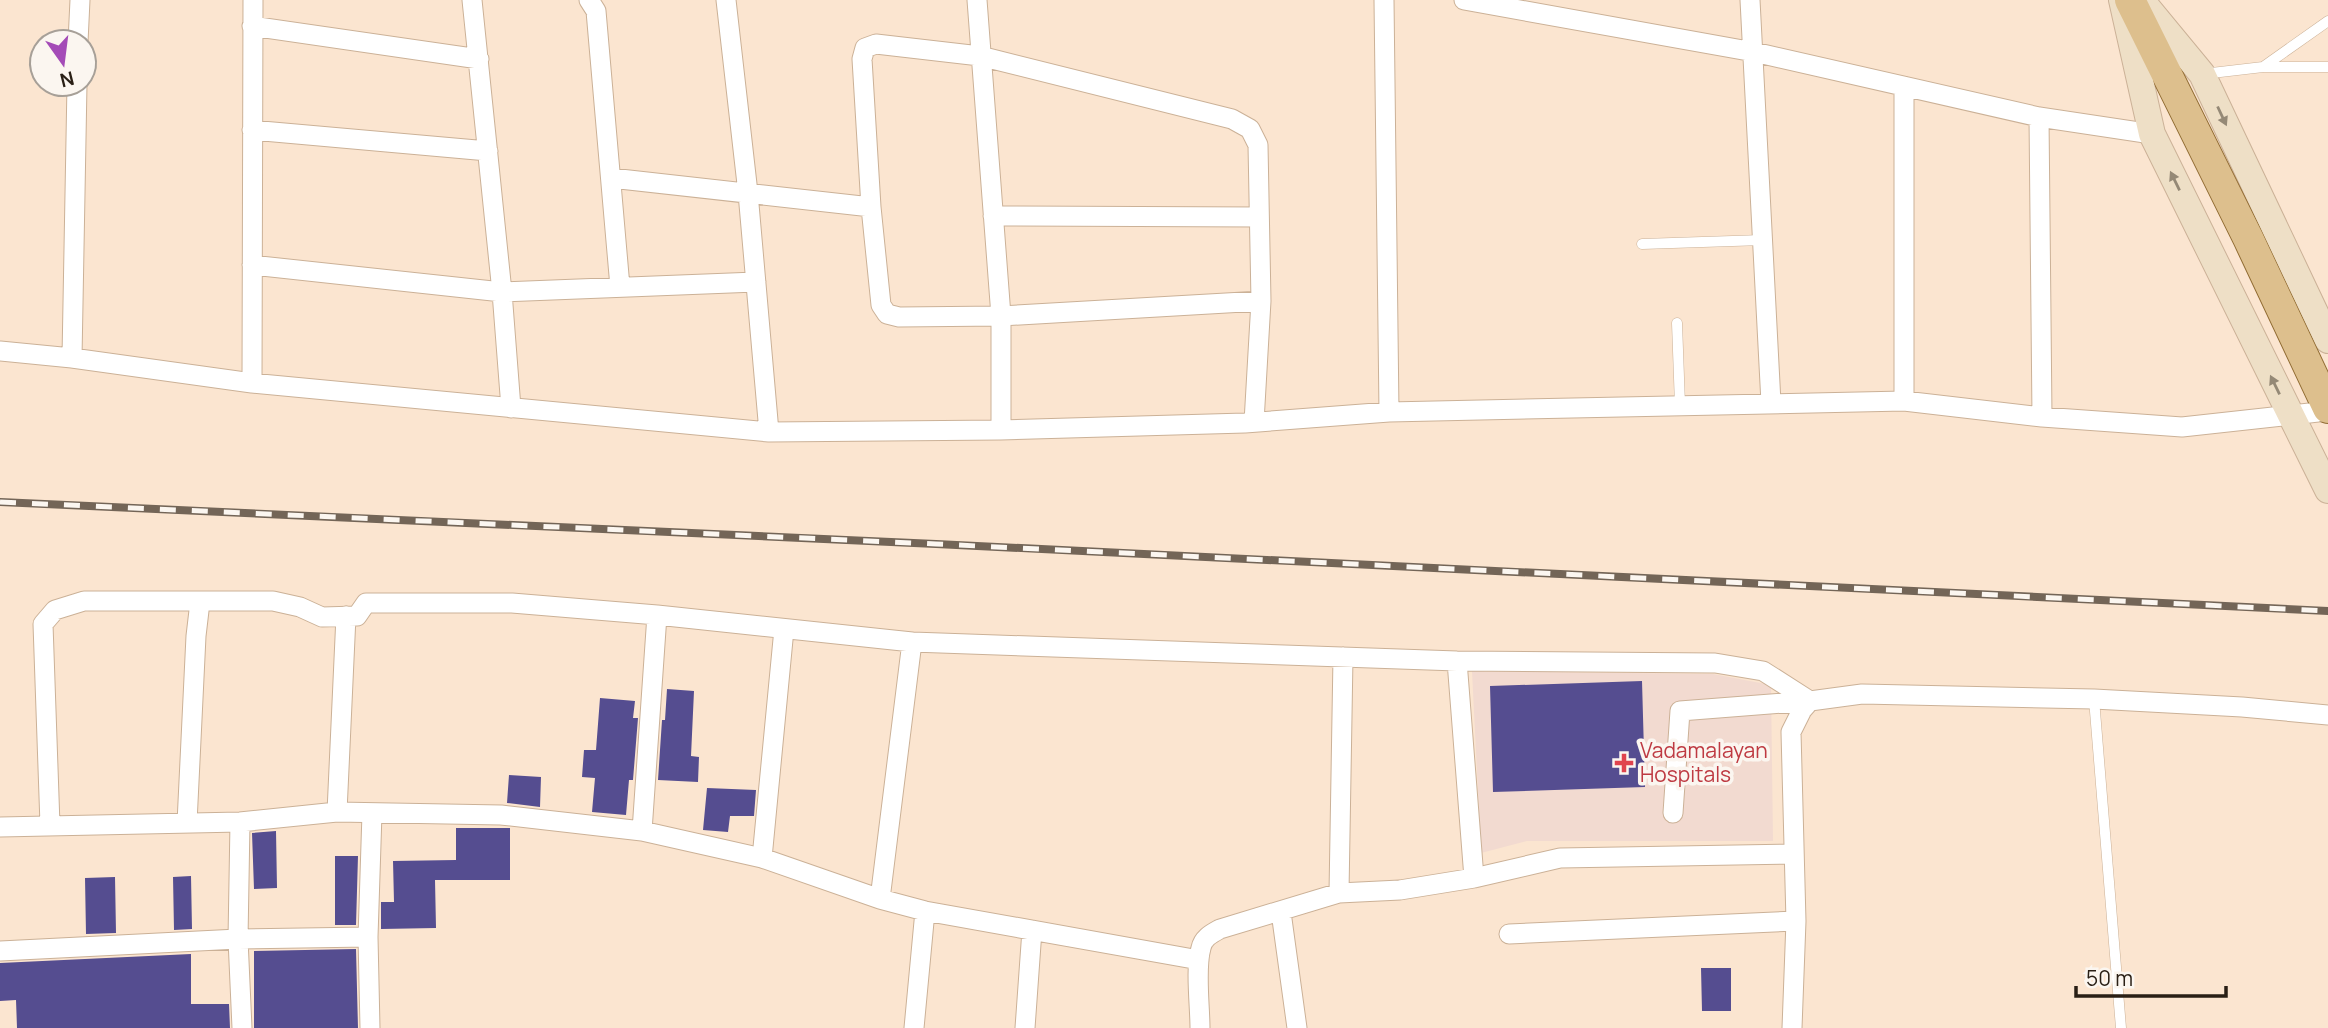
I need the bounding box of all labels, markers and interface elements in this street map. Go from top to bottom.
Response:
north arrow [28,28,98,98]
text: N [57,65,77,94]
one-way arrow [2216,106,2227,126]
one-way arrow [2170,171,2181,191]
one-way arrow [2270,375,2281,395]
place label: Vadamalayan Hospitals [1640,736,1768,788]
marker: Vadamalayan Hospitals [1614,753,1634,773]
scale bar [2076,954,2226,998]
text: 50 m [2086,964,2133,992]

